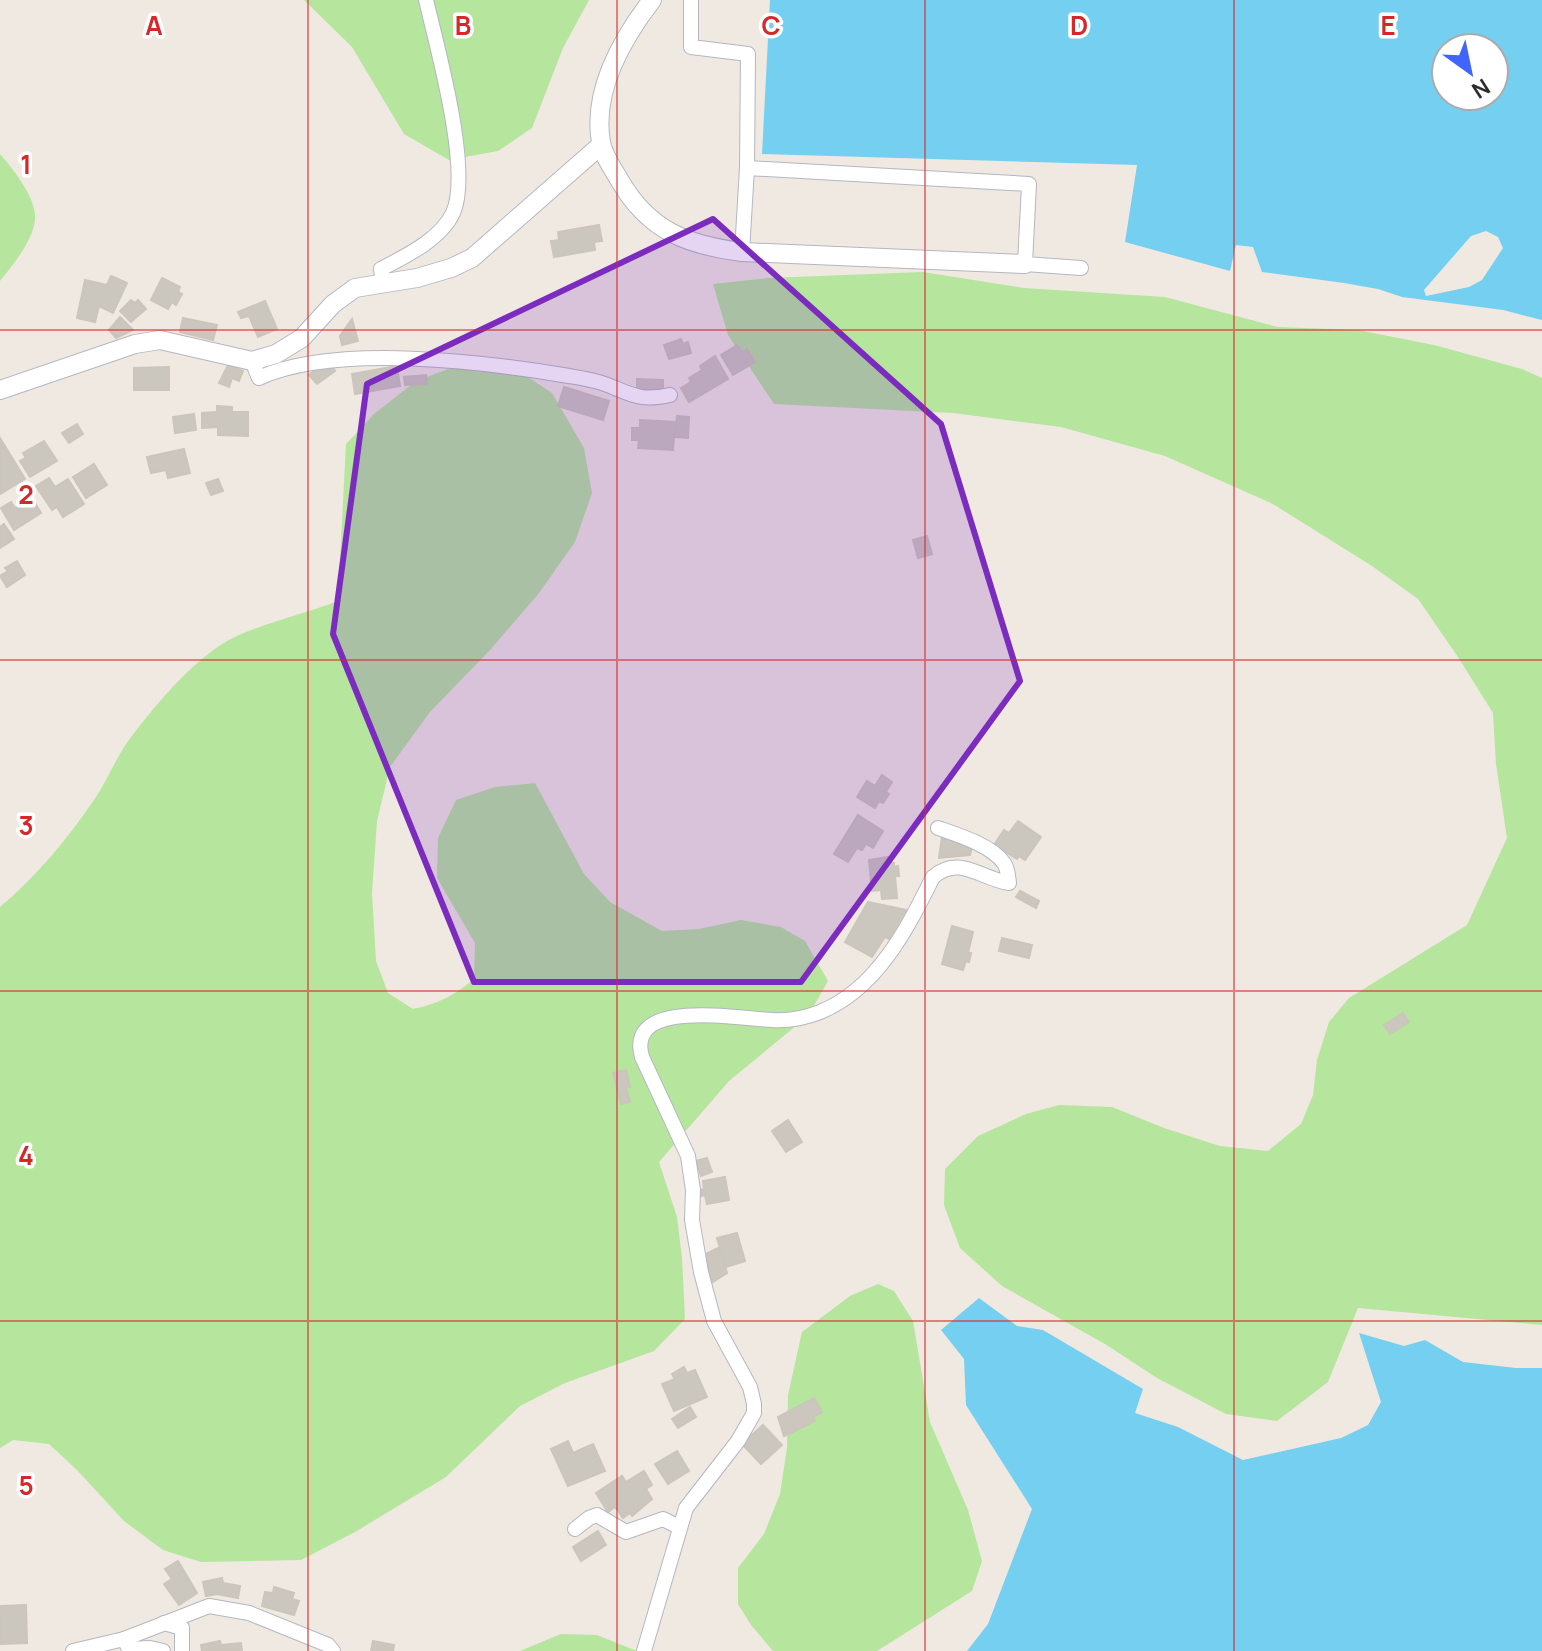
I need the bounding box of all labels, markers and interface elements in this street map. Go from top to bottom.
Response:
text: A [145,7,163,43]
text: B [455,7,471,43]
text: C [761,7,781,43]
text: D [1070,7,1088,43]
text: E [1380,7,1396,43]
north arrow [1430,32,1510,112]
text: N [1466,72,1496,106]
text: 1 [20,146,32,182]
text: 2 [18,476,34,512]
text: 3 [18,807,34,843]
text: 4 [18,1137,34,1173]
text: 5 [18,1467,34,1503]

